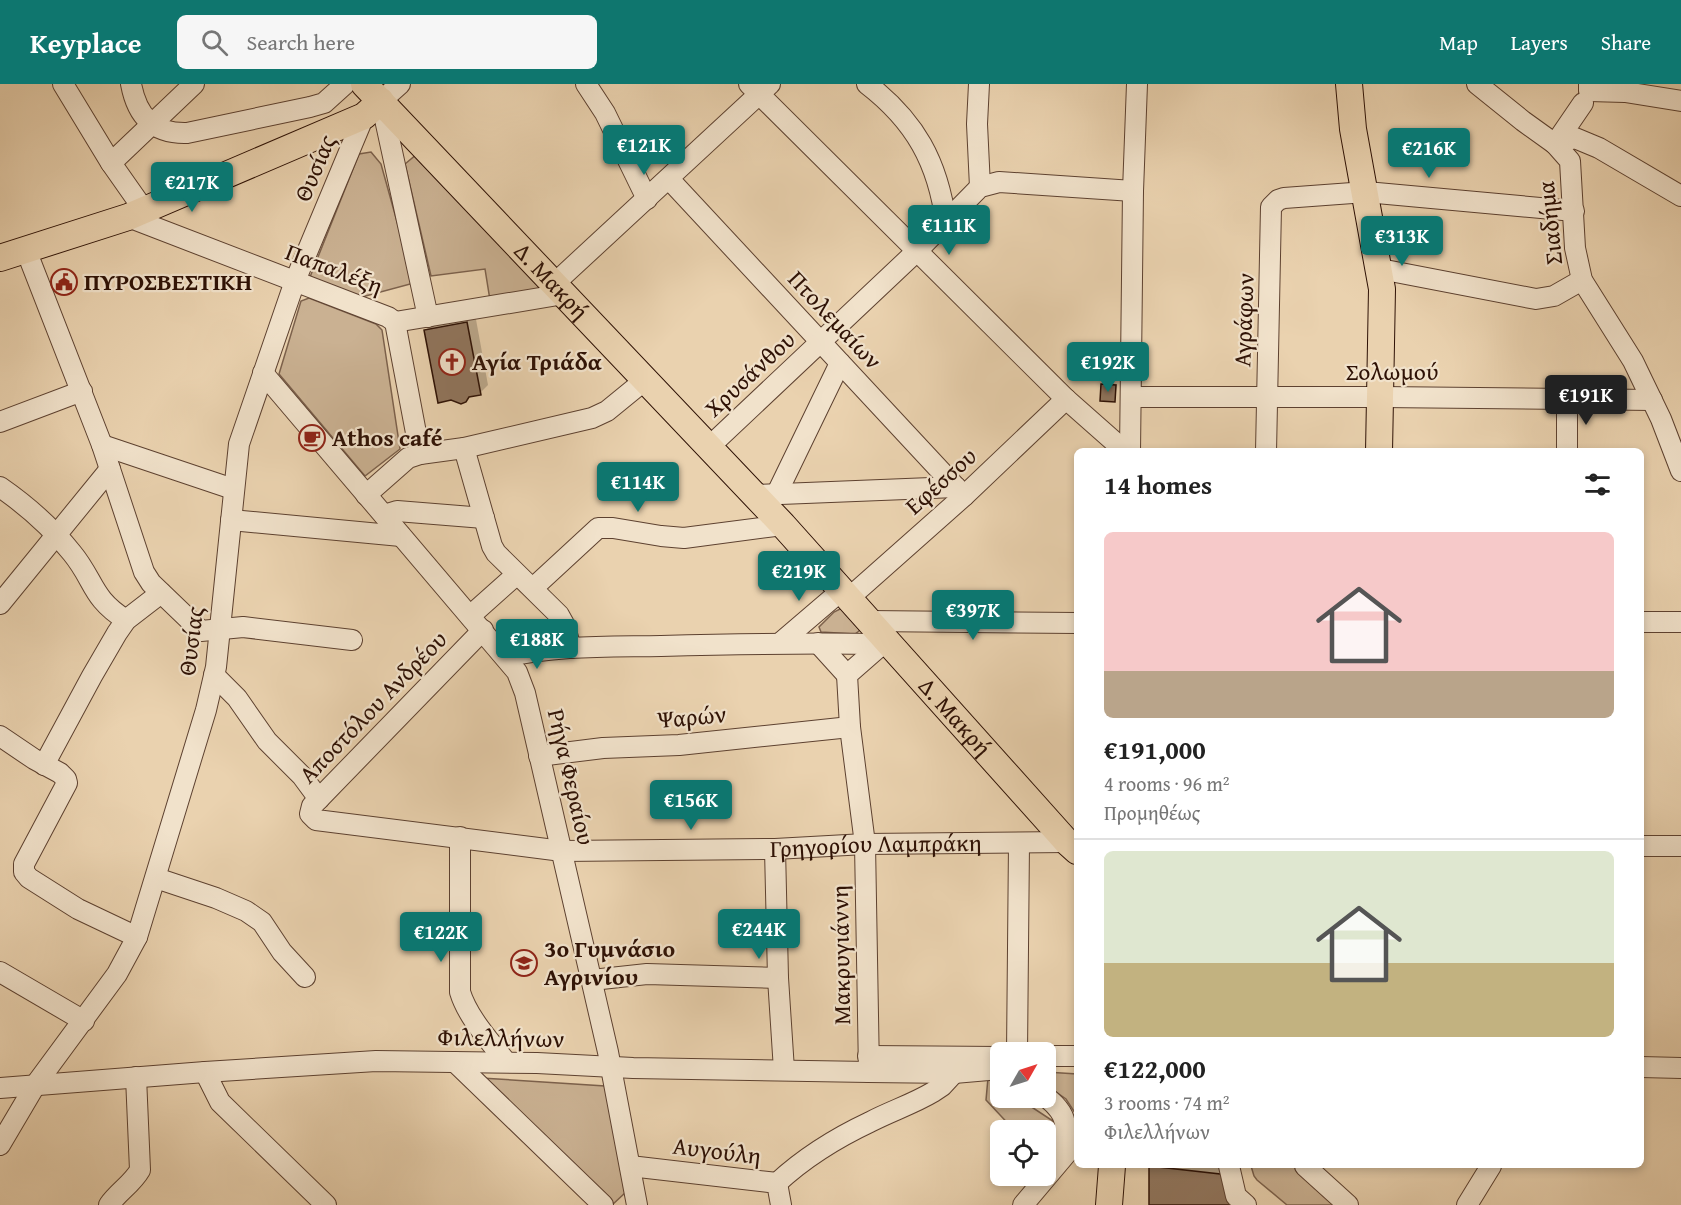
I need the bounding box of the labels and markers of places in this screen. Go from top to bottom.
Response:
pin: €121K [602,125,686,176]
pin: €216K [1387,128,1471,179]
pin: €217K [150,162,234,213]
pin: €111K [907,205,991,256]
pin: €313K [1360,216,1444,267]
place label: ΠΥΡΟΣΒΕΣΤΙΚΗ [84,264,252,299]
public building icon: ΠΥΡΟΣΒΕΣΤΙΚΗ [49,267,79,297]
pin: €192K [1066,342,1150,393]
place label: Αγία Τριάδα [472,344,602,379]
church icon: Αγία Τριάδα [437,347,467,377]
pin: €191K [1544,375,1628,426]
place label: Athos café [332,420,443,455]
cafe icon: Athos café [297,423,327,453]
pin: €114K [596,462,680,513]
pin: €219K [757,551,841,602]
pin: €397K [931,590,1015,641]
pin: €188K [495,619,579,670]
pin: €156K [649,780,733,831]
pin: €244K [717,909,801,960]
pin: €122K [399,912,483,963]
place label: 3ο Γυμνάσιο Αγρινίου [544,931,675,994]
school or university icon: 3ο Γυμνάσιο Αγρινίου [509,948,539,978]

